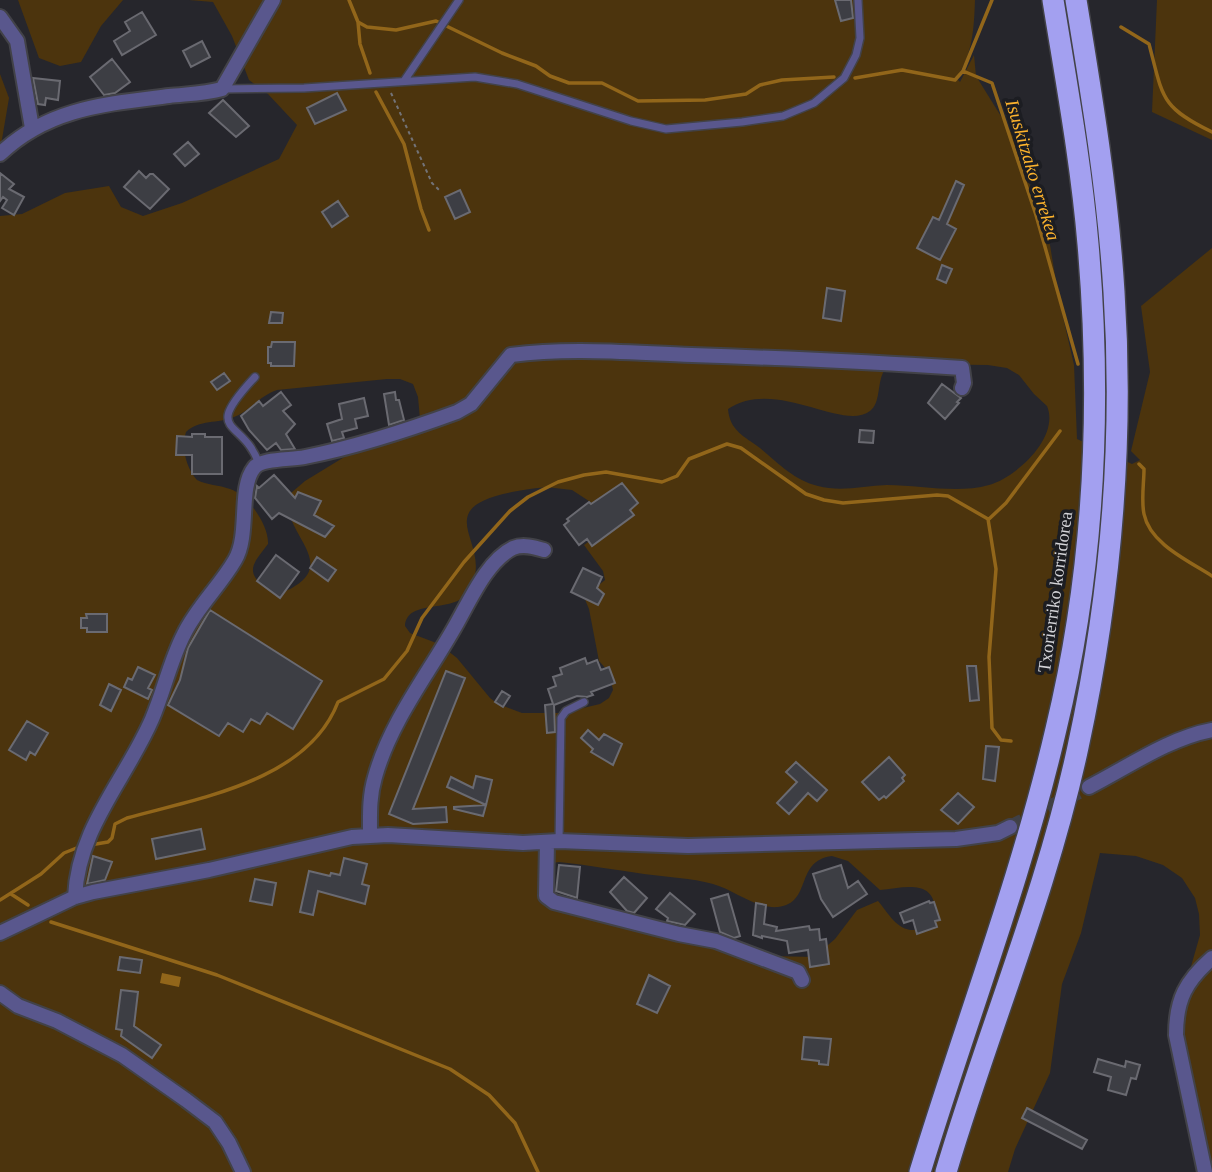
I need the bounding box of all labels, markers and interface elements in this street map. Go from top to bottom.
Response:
water label: Isuskitzako errekea [1001,96,1064,243]
street label: Txorierriko korridorea [1034,510,1076,674]

